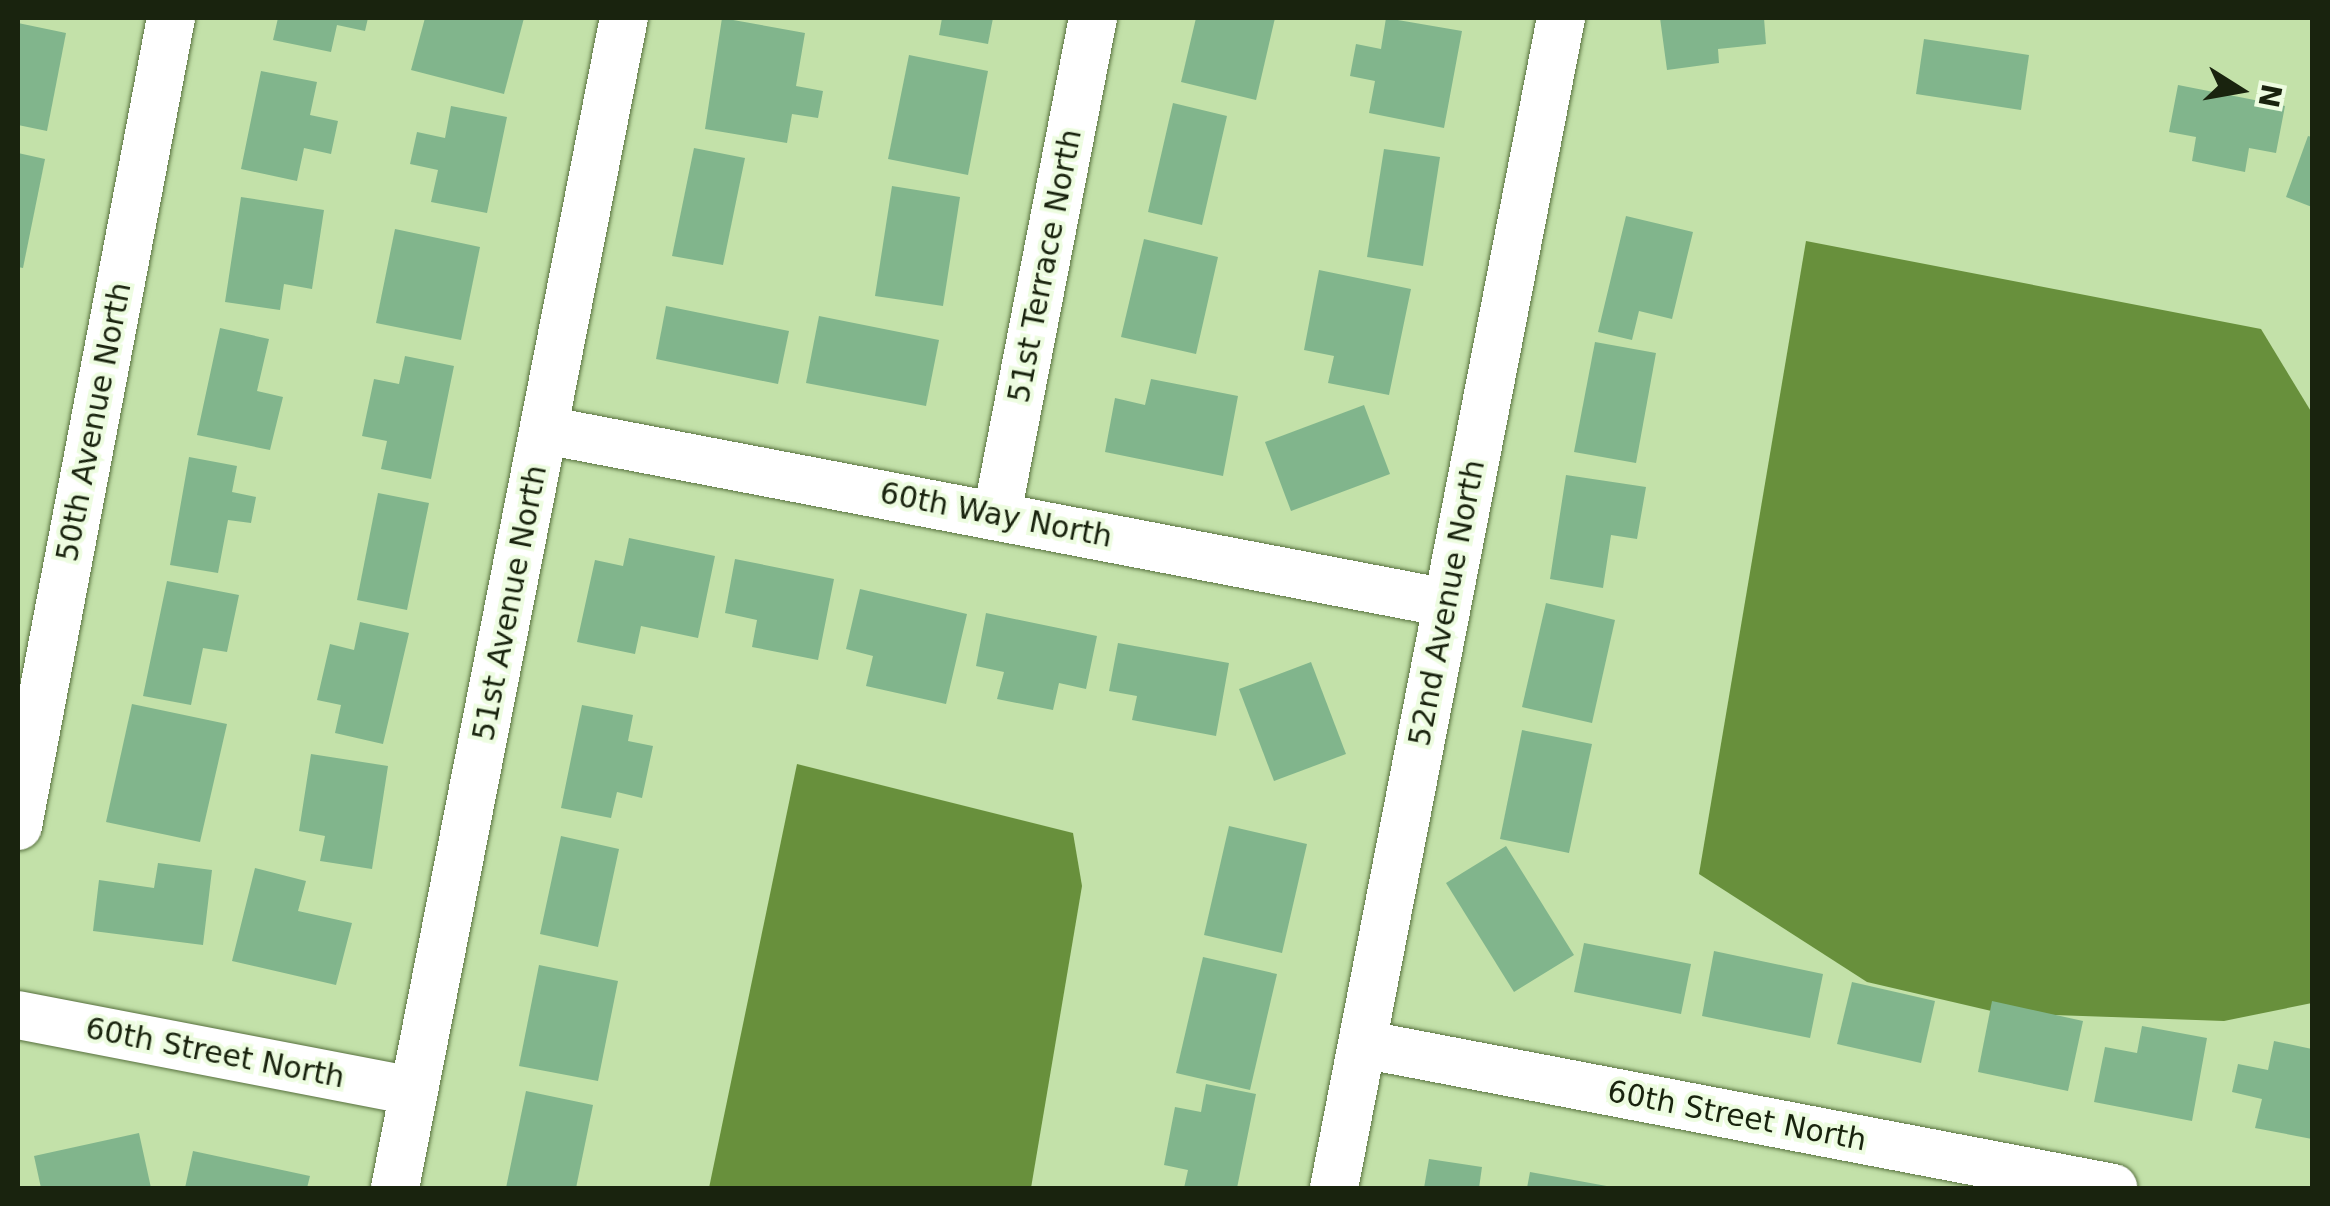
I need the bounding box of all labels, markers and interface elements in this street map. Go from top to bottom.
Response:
north arrow [2190,40,2290,140]
text: N [2252,81,2288,110]
street label: 51st Terrace North [1001,126,1089,406]
street label: 50th Avenue North [49,279,139,565]
street label: 52nd Avenue North [1402,457,1492,749]
street label: 51st Avenue North [466,462,554,744]
street label: 60th Way North [877,475,1115,555]
street label: 60th Street North [82,1010,348,1096]
street label: 60th Street North [1604,1073,1870,1159]

